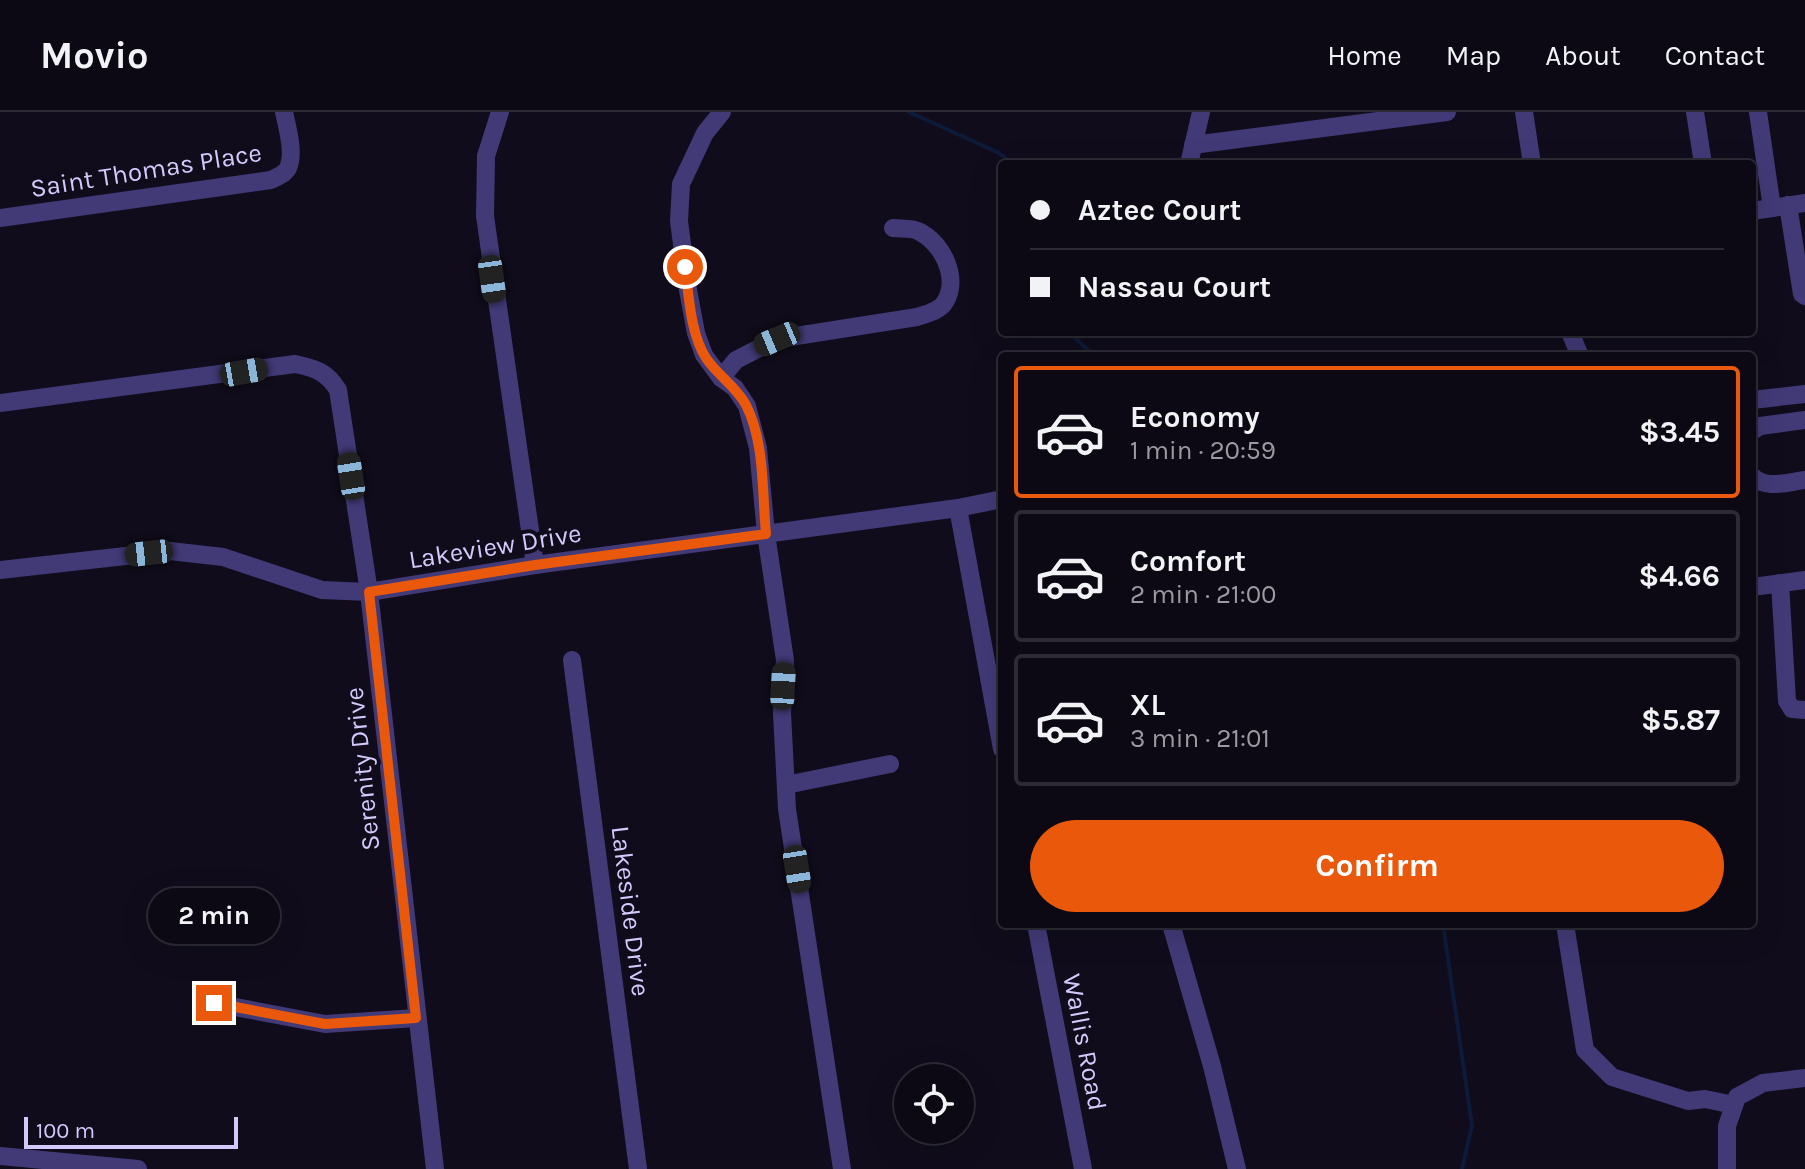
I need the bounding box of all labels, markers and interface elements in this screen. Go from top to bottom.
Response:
text: Movio [40,33,148,78]
text: Home [1327,39,1402,72]
text: Map [1446,39,1501,72]
text: About [1545,39,1621,72]
text: Contact [1665,39,1765,72]
street label: Saint Thomas Place [28,137,264,204]
text: Aztec Court [1078,192,1241,228]
route start [667,249,703,285]
car [477,254,507,304]
text: Nassau Court [1078,269,1271,305]
car [750,319,804,359]
car [218,356,270,388]
icon: car [1034,396,1106,468]
text: Economy [1130,399,1260,435]
text: $3.45 [1639,414,1720,450]
text: 1 min · 20:59 [1130,435,1276,466]
car [335,450,367,502]
street label: Lakeview Drive [407,518,584,575]
car [124,539,174,567]
icon: car [1034,540,1106,612]
text: Comfort [1130,543,1246,579]
text: $4.66 [1639,558,1720,594]
text: 2 min · 21:00 [1130,579,1277,610]
car [770,661,796,711]
icon: car [1034,684,1106,756]
street label: Serenity Drive [339,686,386,852]
text: XL [1130,687,1165,723]
text: $5.87 [1641,702,1720,738]
text: 3 min · 21:01 [1130,723,1270,754]
button: Confirm [1030,820,1724,912]
street label: Lakeside Drive [605,824,656,998]
car [781,843,813,895]
callout: 2 min [148,887,280,943]
text: 2 min [178,900,250,931]
street label: Wallis Road [1056,971,1113,1113]
route end [196,985,232,1021]
map controls [894,1064,974,1144]
button: locate [894,1064,974,1144]
scale bar [24,1113,238,1149]
text: 100 m [36,1118,95,1144]

